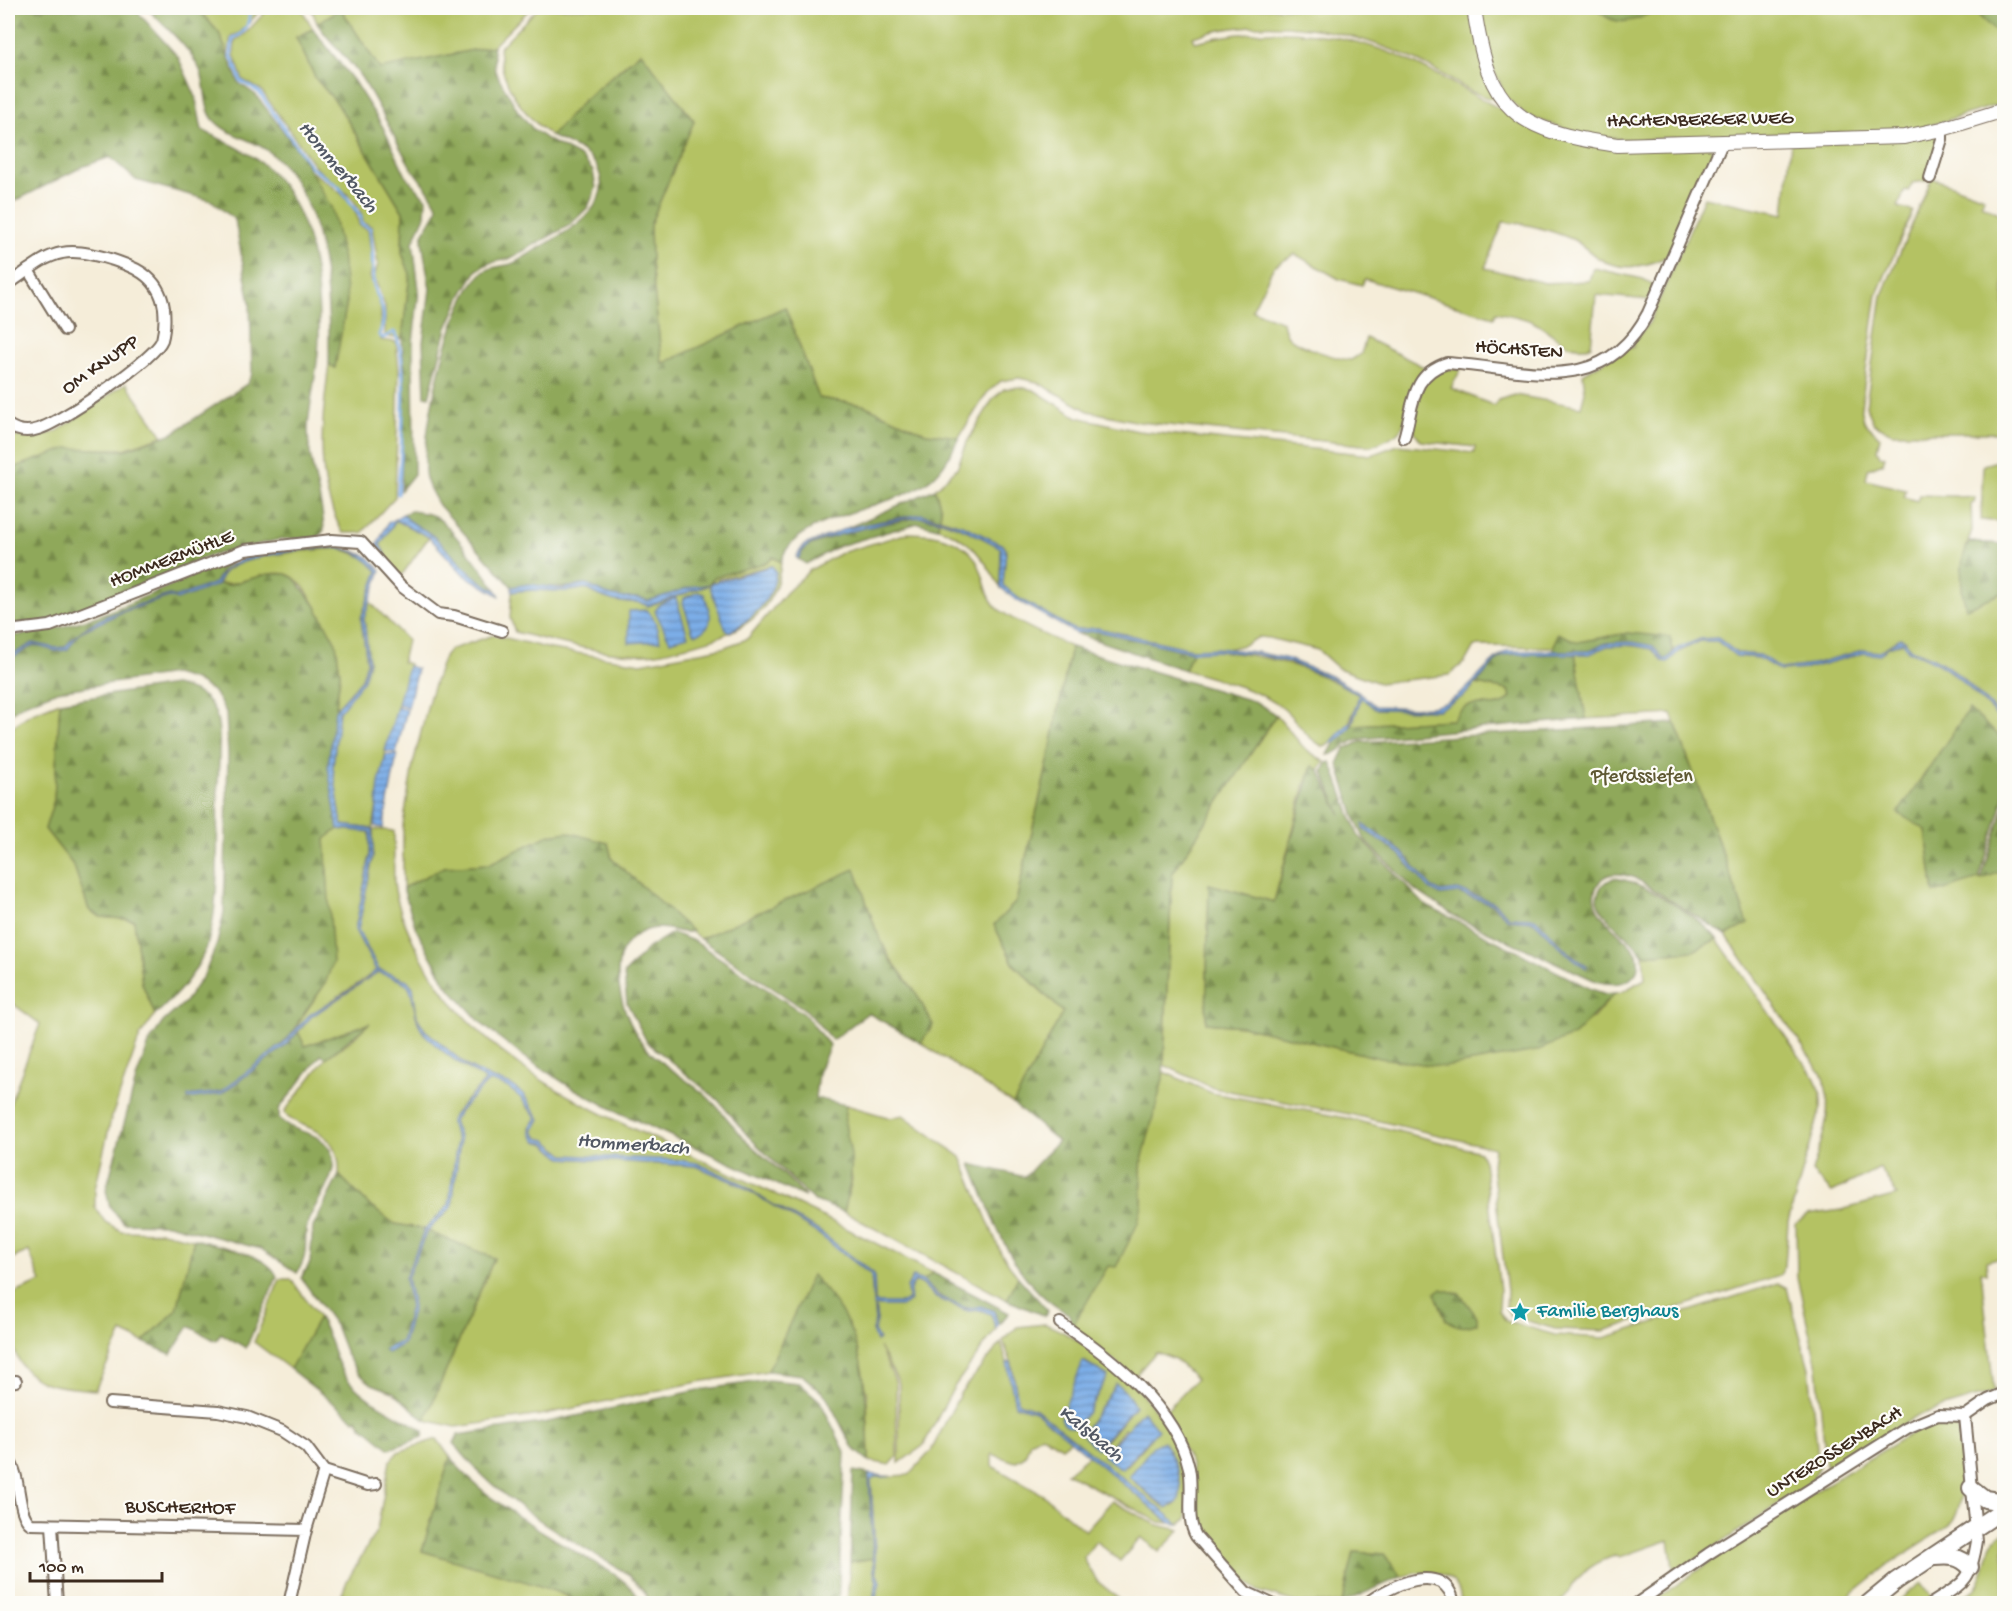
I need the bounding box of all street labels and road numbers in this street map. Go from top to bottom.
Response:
street label: HACHENBERGER WEG [1607,108,1795,134]
street label: OM KNUPP [58,331,145,401]
street label: HÖCHSTEN [1474,336,1564,366]
street label: HOMMERMÜHLE [107,525,239,594]
street label: UNTEROSSENBACH [1763,1402,1908,1504]
street label: BUSCHERHOF [124,1497,237,1521]

